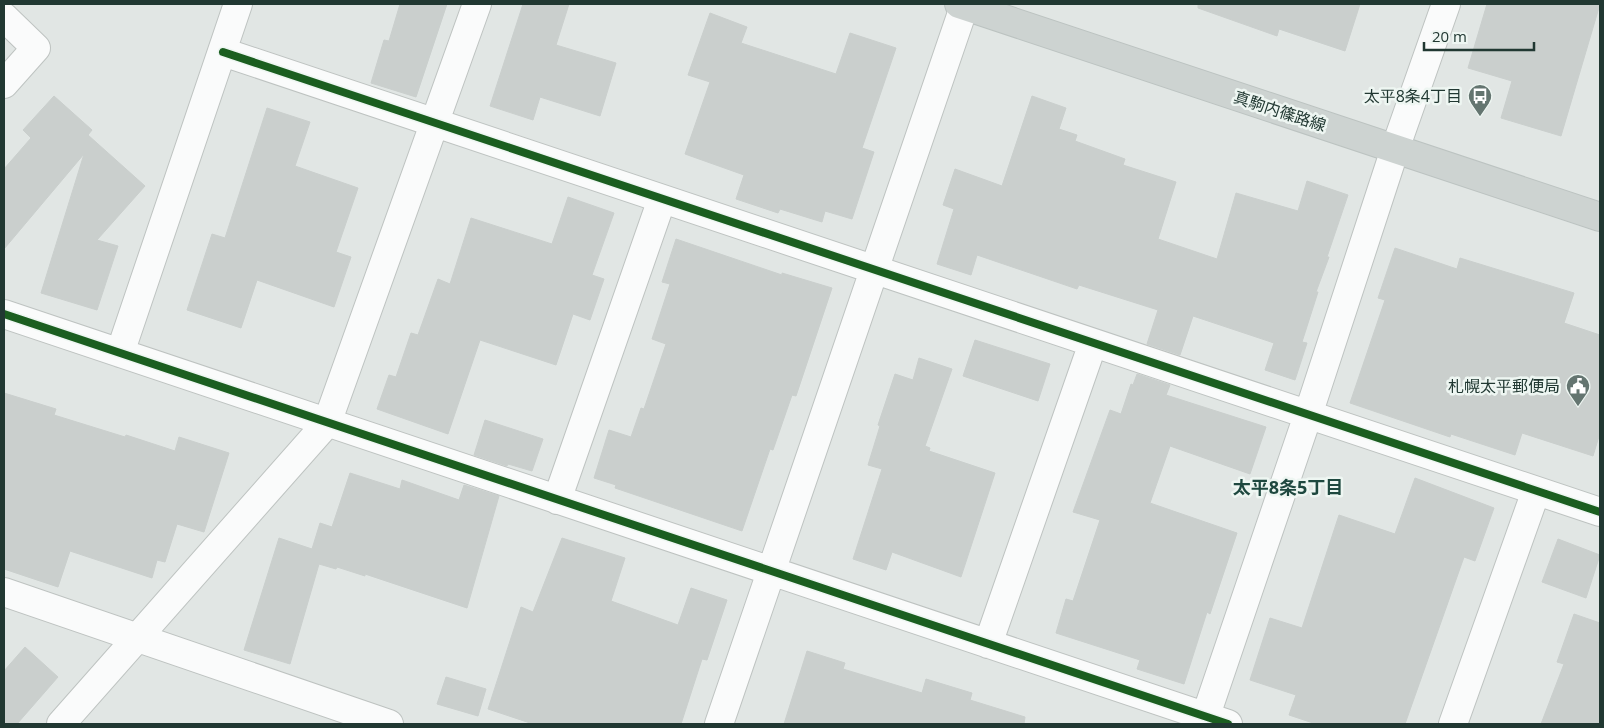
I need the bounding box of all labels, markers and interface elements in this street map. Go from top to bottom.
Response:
scale bar [1424,20,1534,52]
text: 20 m [1432,26,1467,46]
bus stop icon: 太平8条4丁目 [1467,83,1493,117]
place label: 太平8条4丁目 [1364,85,1462,107]
street label: 真駒内篠路線 [1231,86,1329,136]
public building icon: 札幌太平郵便局 [1565,373,1591,407]
place label: 札幌太平郵便局 [1448,375,1560,397]
district label: 太平8条5丁目 [1233,475,1343,499]

